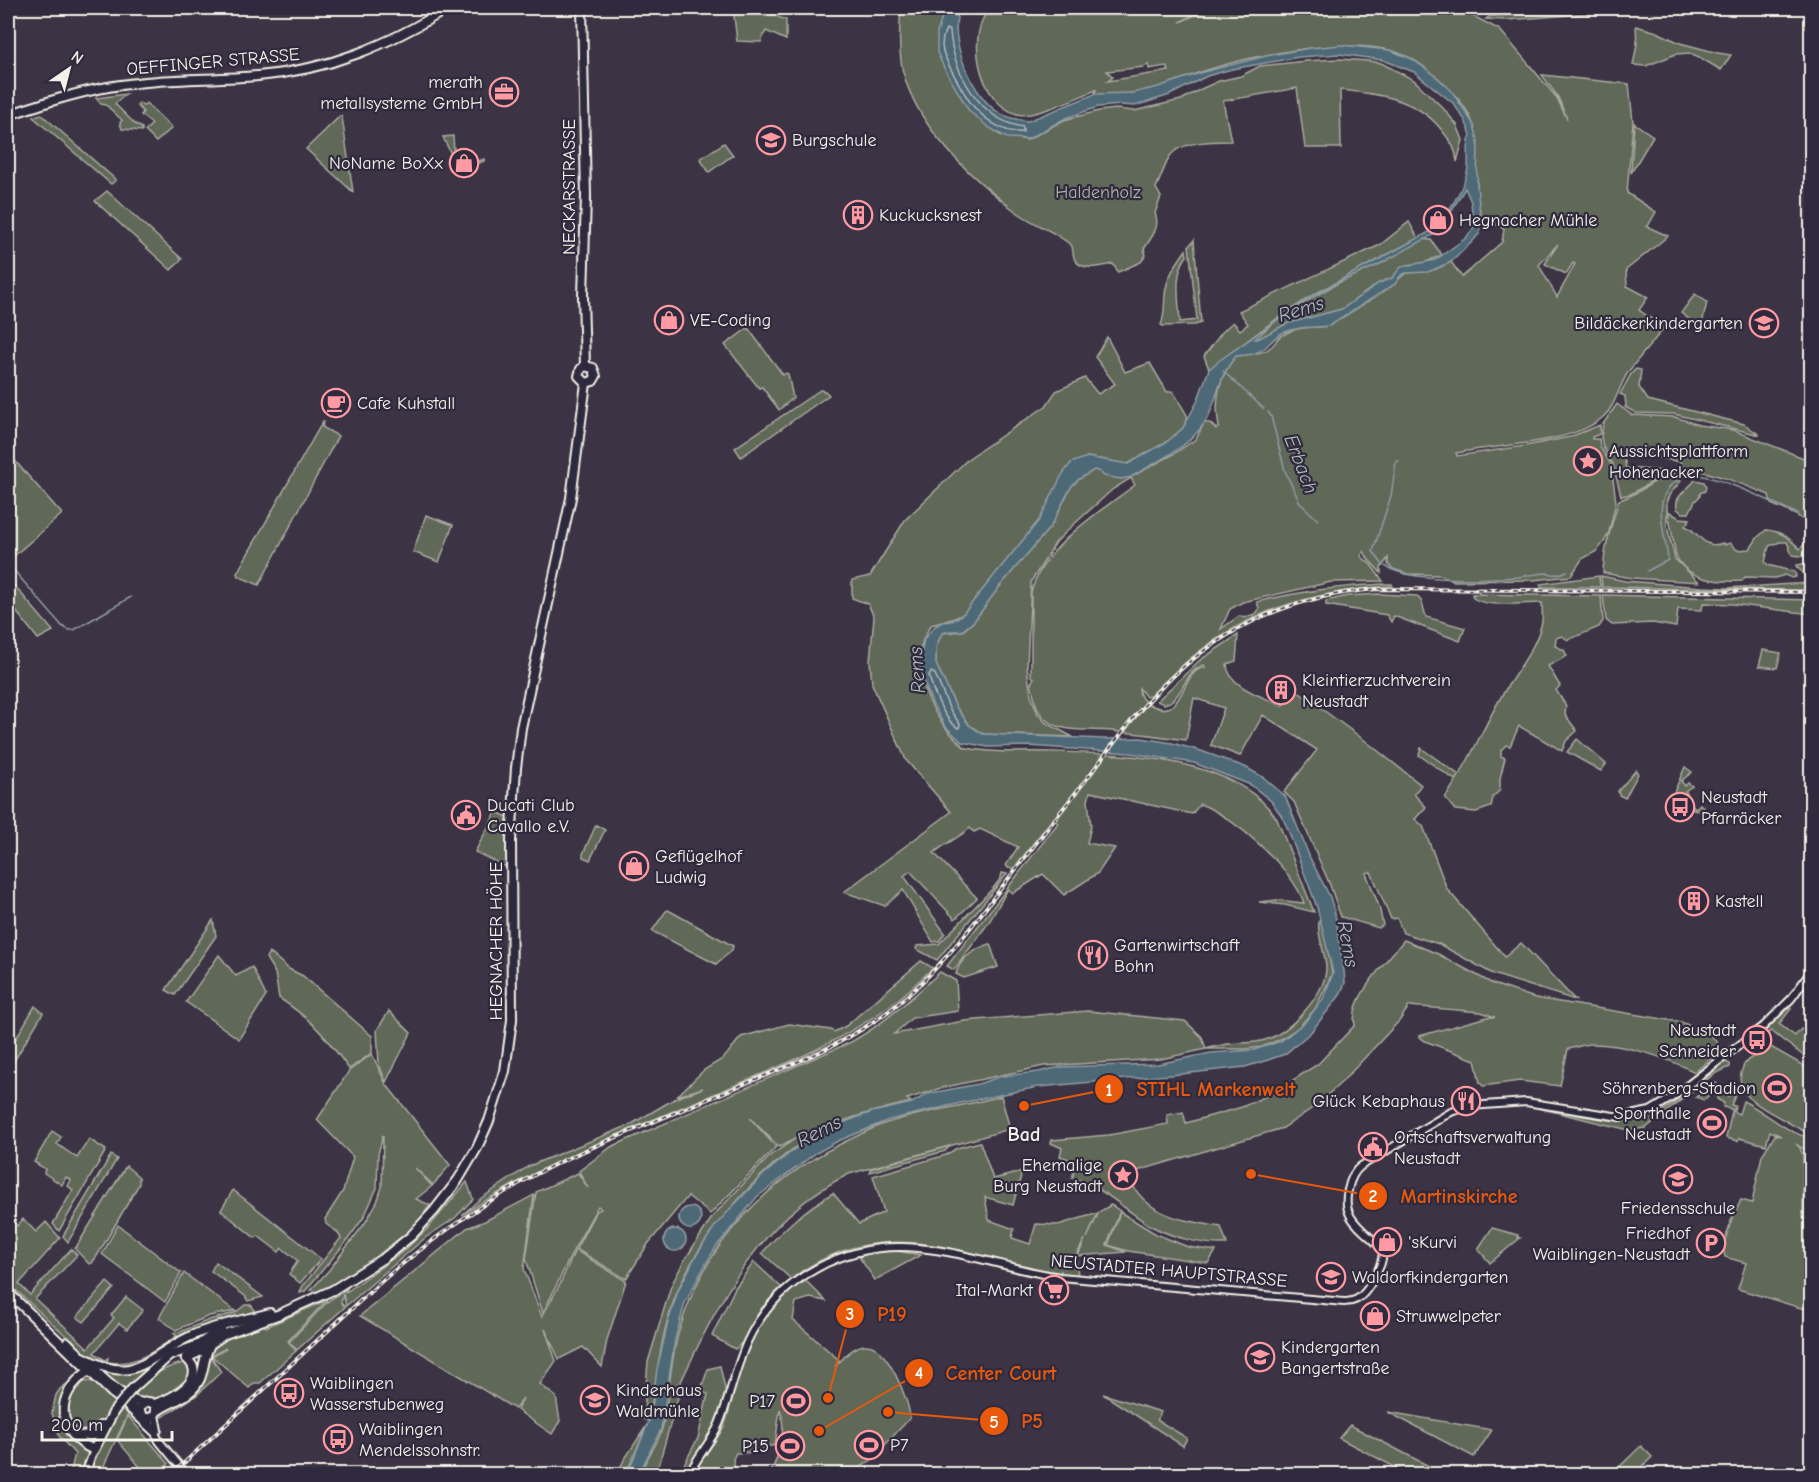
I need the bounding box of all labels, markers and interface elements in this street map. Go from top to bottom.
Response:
north arrow [39,39,99,99]
street label: OEFFINGER STRASSE [126,44,301,80]
text: N [68,47,86,68]
place label: merath metallsysteme GmbH [320,72,483,114]
office icon: merath metallsysteme GmbH [488,76,520,108]
street label: NECKARSTRASSE [559,119,580,255]
school or university icon: Burgschule [755,124,787,156]
place label: Burgschule [792,130,876,151]
shop icon: NoName BoXx [448,147,480,179]
place label: NoName BoXx [329,153,443,174]
park label: Haldenholz [1055,182,1141,203]
building icon: Kuckucksnest [842,199,874,231]
shop icon: Hegnacher Mühle [1422,204,1454,236]
place label: Kuckucksnest [879,205,982,226]
place label: Hegnacher Mühle [1459,210,1597,231]
water label: Rems [1275,291,1327,327]
shop icon: VE-Coding [653,304,685,336]
school or university icon: Bildäckerkindergarten [1748,307,1780,339]
place label: VE-Coding [690,310,771,331]
place label: Bildäckerkindergarten [1574,313,1743,334]
cafe icon: Cafe Kuhstall [320,387,352,419]
place label: Cafe Kuhstall [357,393,455,414]
water label: Erbach [1279,431,1323,497]
place label: Aussichtsplattform Hohenacker [1609,441,1748,483]
place icon: Aussichtsplattform Hohenacker [1572,445,1604,477]
water label: Rems [904,645,930,694]
place label: Kleintierzuchtverein Neustadt [1302,670,1451,712]
building icon: Kleintierzuchtverein Neustadt [1265,674,1297,706]
place label: Neustadt Pfarräcker [1701,787,1782,829]
bus stop icon: Neustadt Pfarräcker [1664,791,1696,823]
place label: Ducati Club Cavallo e.V. [487,795,575,837]
public building icon: Ducati Club Cavallo e.V. [450,799,482,831]
place label: Geflügelhof Ludwig [655,846,743,888]
shop icon: Geflügelhof Ludwig [618,850,650,882]
street label: HEGNACHER HÖHE [486,861,507,1020]
building icon: Kastell [1678,885,1710,917]
place label: Kastell [1715,891,1763,912]
water label: Rems [1333,919,1364,970]
place label: Gartenwirtschaft Bohn [1114,935,1240,977]
restaurant icon: Gartenwirtschaft Bohn [1077,939,1109,971]
place label: Neustadt Schneider [1659,1020,1737,1062]
bus stop icon: Neustadt Schneider [1741,1024,1773,1056]
callout: STIHL Markenwelt [1094,1070,1307,1108]
sports icon: Söhrenberg-Stadion [1761,1072,1793,1104]
text: STIHL Markenwelt [1136,1078,1296,1101]
place label: Söhrenberg-Stadion [1602,1078,1756,1099]
text: 1 [1105,1080,1113,1101]
restaurant icon: Glück Kebaphaus [1450,1085,1482,1117]
place label: Glück Kebaphaus [1312,1091,1445,1112]
place label: Sporthalle Neustadt [1614,1103,1692,1145]
sports icon: Sporthalle Neustadt [1696,1107,1728,1139]
water label: Rems [793,1110,846,1152]
district label: Bad [1008,1123,1040,1146]
place label: Ortschaftsverwaltung Neustadt [1394,1127,1551,1169]
public building icon: Ortschaftsverwaltung Neustadt [1357,1131,1389,1163]
place label: Ehemalige Burg Neustadt [993,1155,1103,1197]
place icon: Ehemalige Burg Neustadt [1107,1159,1139,1191]
school or university icon: Friedensschule [1662,1163,1694,1195]
callout: Martinskirche [1358,1177,1529,1215]
text: Martinskirche [1401,1185,1518,1208]
text: 2 [1369,1186,1378,1207]
place label: Friedensschule [1621,1198,1735,1219]
place label: Friedhof Waiblingen-Neustadt [1533,1223,1691,1265]
shop icon: 'sKurvi [1371,1226,1403,1258]
parking icon: Friedhof Waiblingen-Neustadt [1695,1227,1727,1259]
place label: 'sKurvi [1408,1232,1457,1253]
street label: NEUSTADTER HAUPTSTRASSE [1050,1250,1288,1292]
school or university icon: Waldorfkindergarten [1315,1261,1347,1293]
place label: Waldorfkindergarten [1352,1267,1508,1288]
supermarket icon: Ital-Markt [1038,1274,1070,1306]
place label: Ital-Markt [955,1280,1034,1301]
callout: P19 [835,1295,918,1333]
shop icon: Struwwelpeter [1359,1300,1391,1332]
text: P19 [877,1303,907,1326]
text: 3 [846,1304,854,1325]
place label: Struwwelpeter [1396,1306,1502,1327]
place label: Kindergarten Bangertstraße [1281,1337,1389,1379]
school or university icon: Kindergarten Bangertstraße [1244,1341,1276,1373]
callout: Center Court [904,1354,1069,1392]
text: Center Court [945,1362,1057,1385]
text: 4 [915,1363,923,1384]
place label: Waiblingen Wasserstubenweg [310,1373,444,1415]
bus stop icon: Waiblingen Wasserstubenweg [273,1377,305,1409]
place label: Kinderhaus Waldmühle [616,1380,701,1422]
school or university icon: Kinderhaus Waldmühle [579,1384,611,1416]
sports icon: P17 [780,1385,812,1417]
place label: P17 [749,1391,775,1412]
callout: P5 [979,1402,1054,1440]
scale bar [42,1404,172,1442]
text: P5 [1021,1410,1043,1433]
text: 5 [989,1412,999,1433]
text: 200 m [51,1415,103,1436]
place label: Waiblingen Mendelssohnstr. [359,1419,481,1461]
bus stop icon: Waiblingen Mendelssohnstr. [322,1423,354,1455]
sports icon: P7 [853,1429,885,1461]
sports icon: P15 [774,1430,806,1462]
place label: P7 [890,1435,909,1456]
place label: P15 [742,1436,769,1457]

